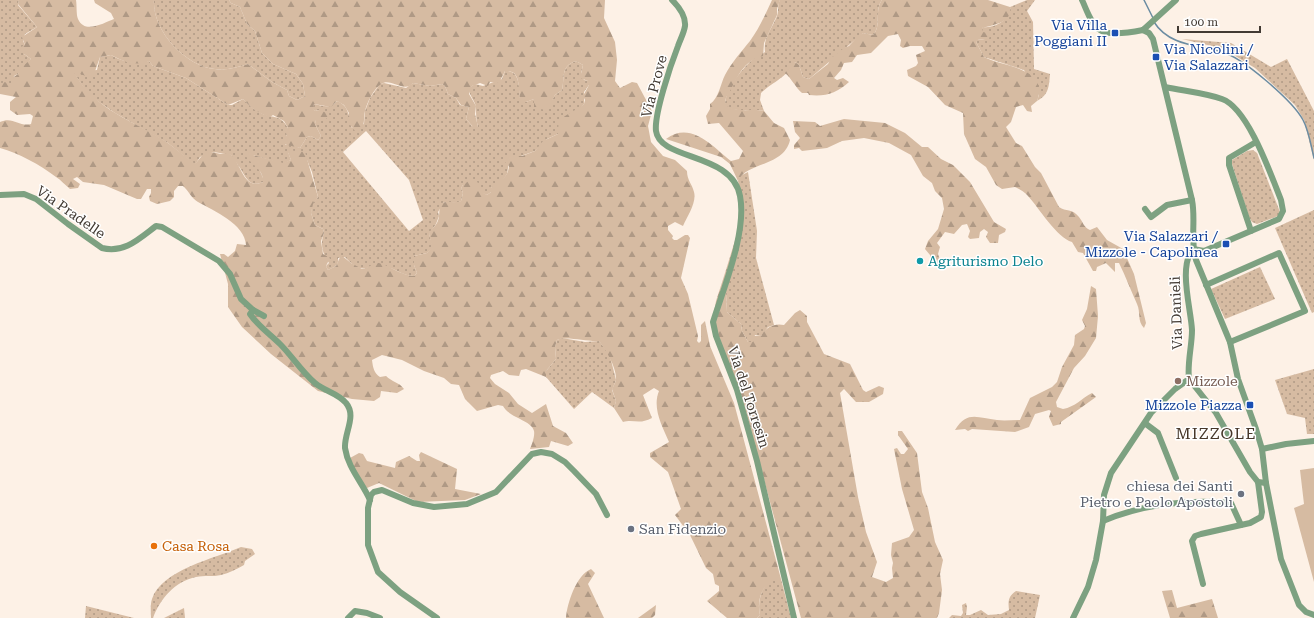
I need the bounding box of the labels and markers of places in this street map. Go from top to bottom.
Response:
place label: Via Villa Poggiani II [1034,17,1107,49]
marker: Via Villa Poggiani II [1110,28,1120,38]
place label: Via Nicolini / Via Salazzari [1164,41,1254,73]
marker: Via Nicolini / Via Salazzari [1151,52,1161,62]
place label: Via Salazzari / Mizzole - Capolinea [1085,228,1219,260]
marker: Via Salazzari / Mizzole - Capolinea [1221,239,1231,249]
place label: Agriturismo Delo [928,253,1043,269]
marker: Agriturismo Delo [915,256,925,266]
place label: Mizzole [1186,373,1238,389]
marker: Mizzole [1173,376,1183,386]
place label: Mizzole Piazza [1145,397,1242,413]
marker: Mizzole Piazza [1245,400,1255,410]
place label: chiesa dei Santi Pietro e Paolo Apostoli [1080,478,1234,510]
marker: chiesa dei Santi Pietro e Paolo Apostoli [1236,489,1246,499]
place label: San Fidenzio [639,521,726,537]
marker: San Fidenzio [626,524,636,534]
place label: Casa Rosa [162,538,230,554]
marker: Casa Rosa [149,541,159,551]

